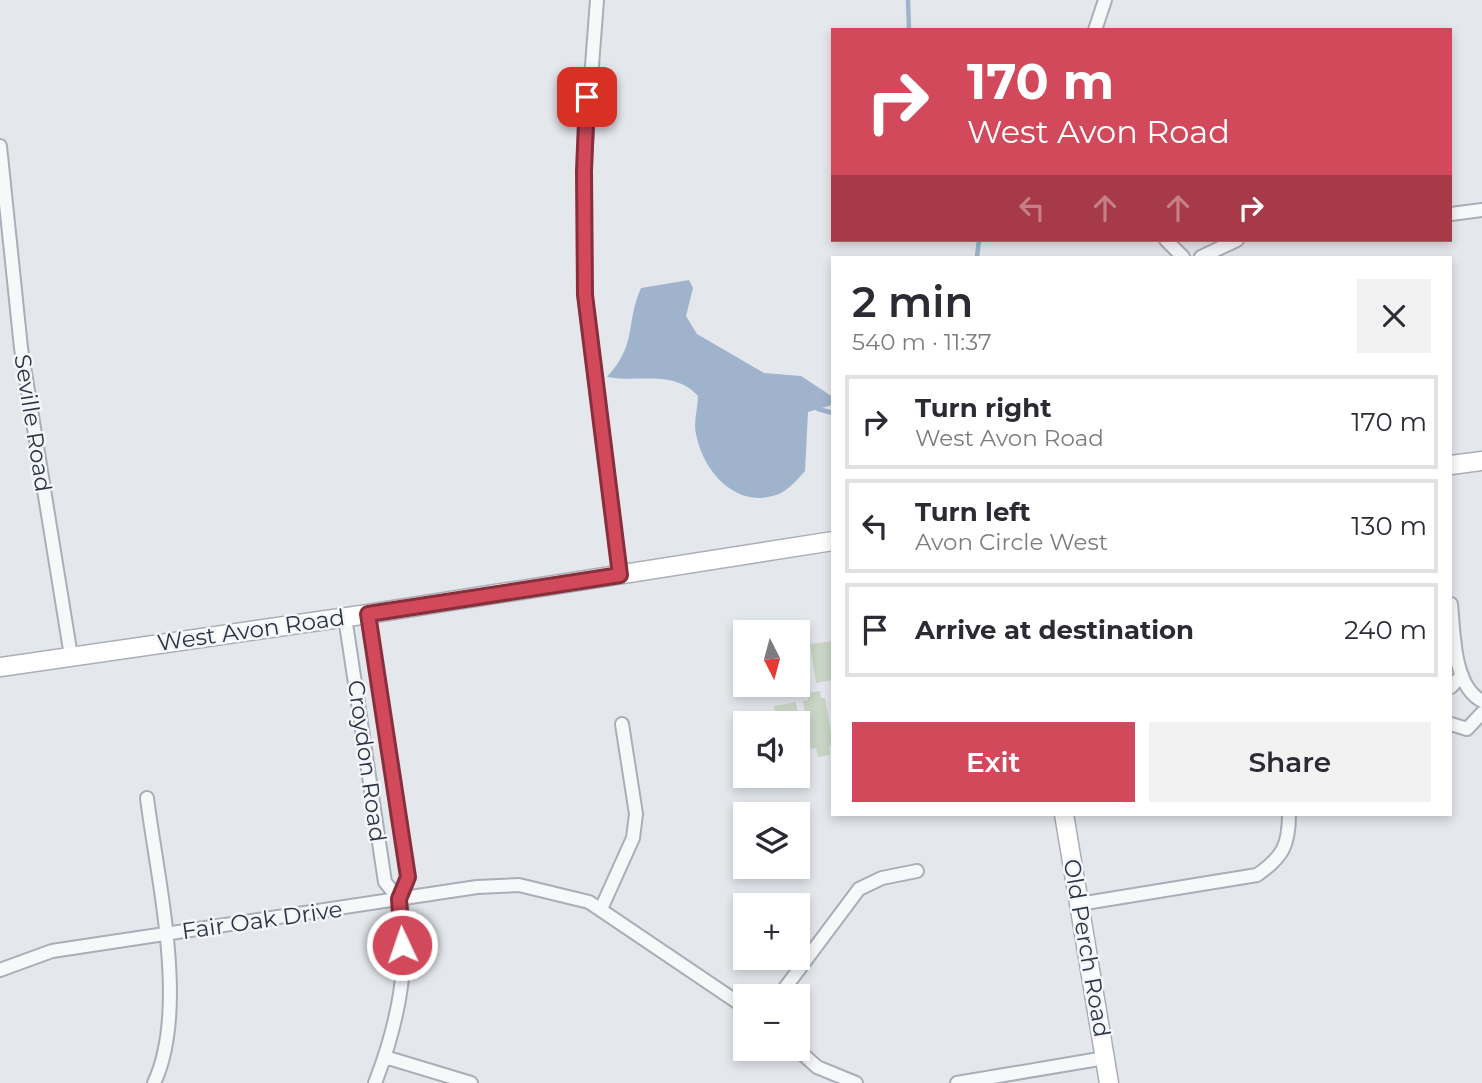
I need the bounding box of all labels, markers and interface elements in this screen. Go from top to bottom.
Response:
text: 170 m [967,52,1114,111]
icon: right [852,56,943,147]
pin [557,67,617,127]
icon: arrive [568,78,606,116]
text: West Avon Road [967,112,1230,151]
icon: left [1013,189,1051,227]
icon: ahead [1086,189,1124,227]
icon: ahead [1159,189,1197,227]
icon: right [1232,189,1270,227]
text: 2 min [852,276,973,328]
button: close [1357,279,1431,353]
text: 540 m · 11:37 [852,328,991,356]
street label: Seville Road [8,352,58,494]
text: Turn right [915,392,1051,424]
icon: right [856,403,894,441]
text: 170 m [1351,406,1427,438]
text: West Avon Road [915,424,1104,452]
text: Turn left [915,496,1031,528]
icon: left [856,507,894,545]
text: 130 m [1351,510,1427,542]
text: Avon Circle West [915,528,1108,556]
street label: West Avon Road [156,603,346,657]
icon: arrive [856,611,894,649]
text: Arrive at destination [915,614,1194,646]
text: 240 m [1344,614,1427,646]
north arrow [733,620,810,696]
map controls [733,620,810,1061]
street label: Croydon Road [342,678,392,844]
button: sound [733,711,810,788]
button: Exit [852,722,1135,802]
button: Share [1149,722,1431,802]
button: layers [733,802,810,879]
street label: Old Perch Road [1058,857,1116,1039]
button: + [733,893,810,970]
street label: Fair Oak Drive [180,895,344,945]
position arrow [365,908,439,982]
button: − [733,984,810,1061]

